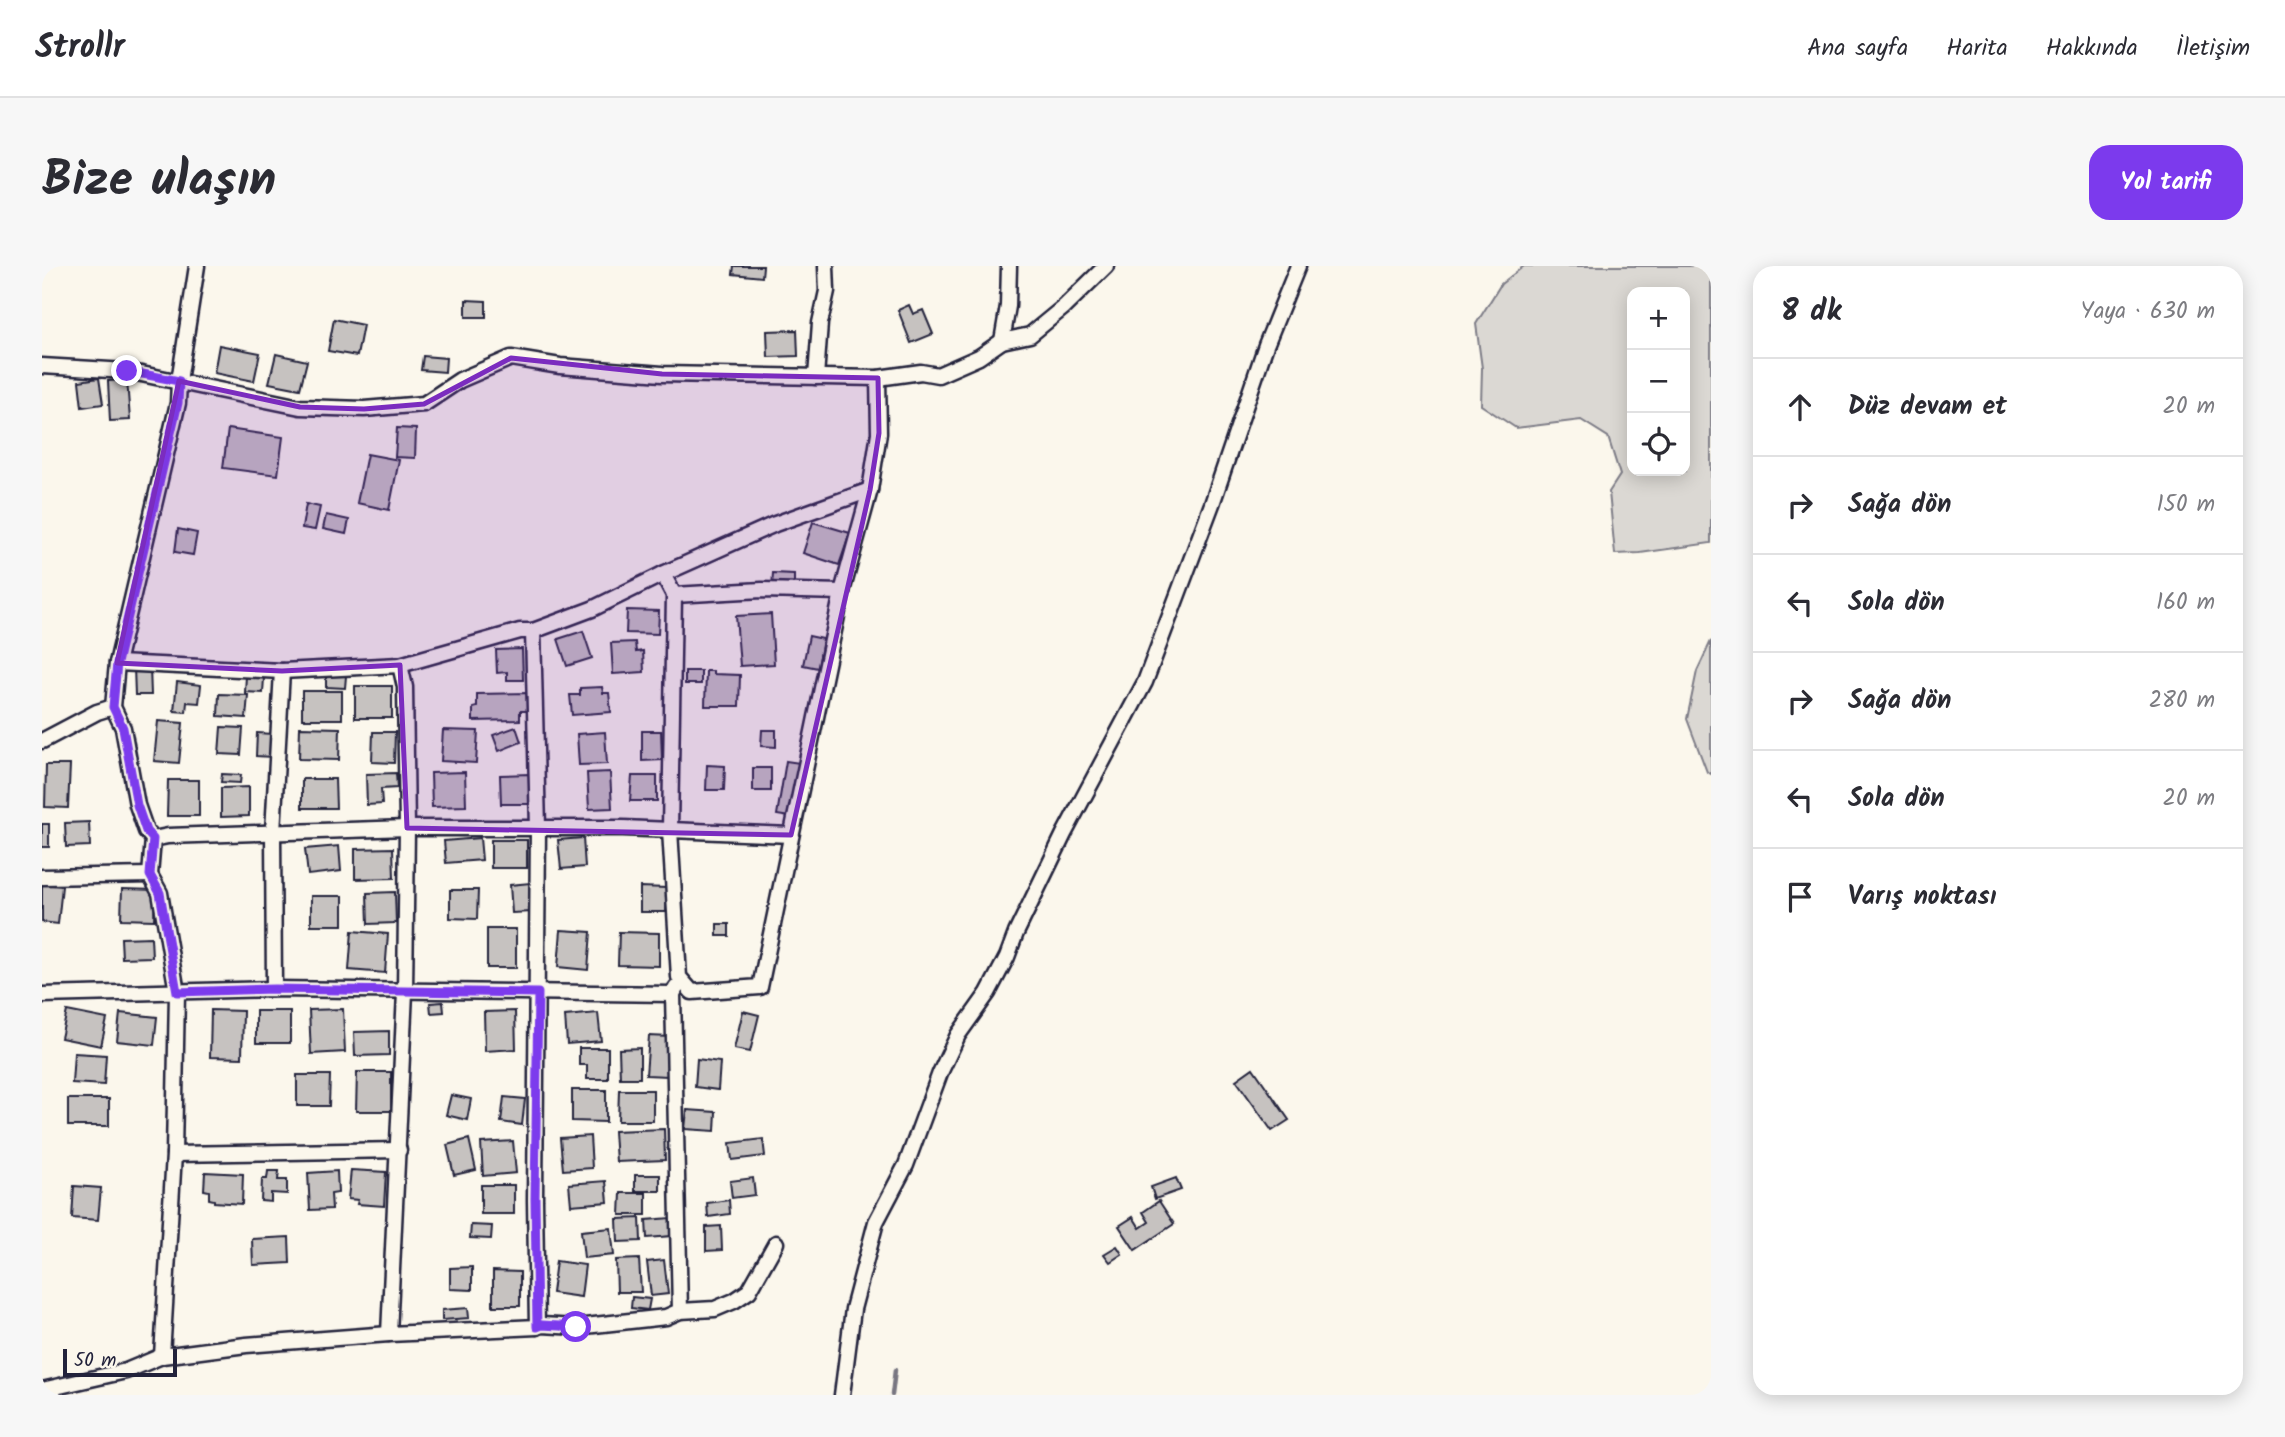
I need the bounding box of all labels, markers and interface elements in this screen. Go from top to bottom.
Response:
text: Strollr [35,22,125,75]
text: Ana sayfa [1807,29,1908,68]
text: Harita [1946,29,2008,68]
text: Hakkında [2046,29,2138,68]
text: İletişim [2176,29,2250,68]
text: Bize ulaşın [42,143,276,221]
button: Yol tarifi [2089,145,2243,220]
map controls [1627,287,1690,476]
button: + [1627,287,1690,350]
text: 8 dk [1781,288,1841,336]
text: Yaya · 630 m [2081,294,2215,330]
button: − [1627,350,1690,413]
route end [111,355,142,386]
text: Düz devam et [1848,386,2007,428]
icon: ahead [1781,388,1819,426]
text: 20 m [2163,389,2215,425]
button: locate [1627,413,1690,476]
text: Sağa dön [1848,484,1951,526]
icon: right [1781,486,1819,524]
text: 150 m [2156,487,2215,523]
text: Sola dön [1848,582,1945,624]
icon: left [1781,584,1819,622]
text: 160 m [2156,585,2215,621]
text: Sağa dön [1848,680,1951,722]
icon: right [1781,682,1819,720]
text: 280 m [2149,683,2215,719]
text: Sola dön [1848,778,1945,820]
icon: left [1781,780,1819,818]
text: 20 m [2163,781,2215,817]
text: Varış noktası [1848,876,1996,918]
icon: arrive [1781,878,1819,916]
route start [560,1311,591,1342]
scale bar [63,1346,177,1378]
text: 50 m [74,1346,116,1376]

